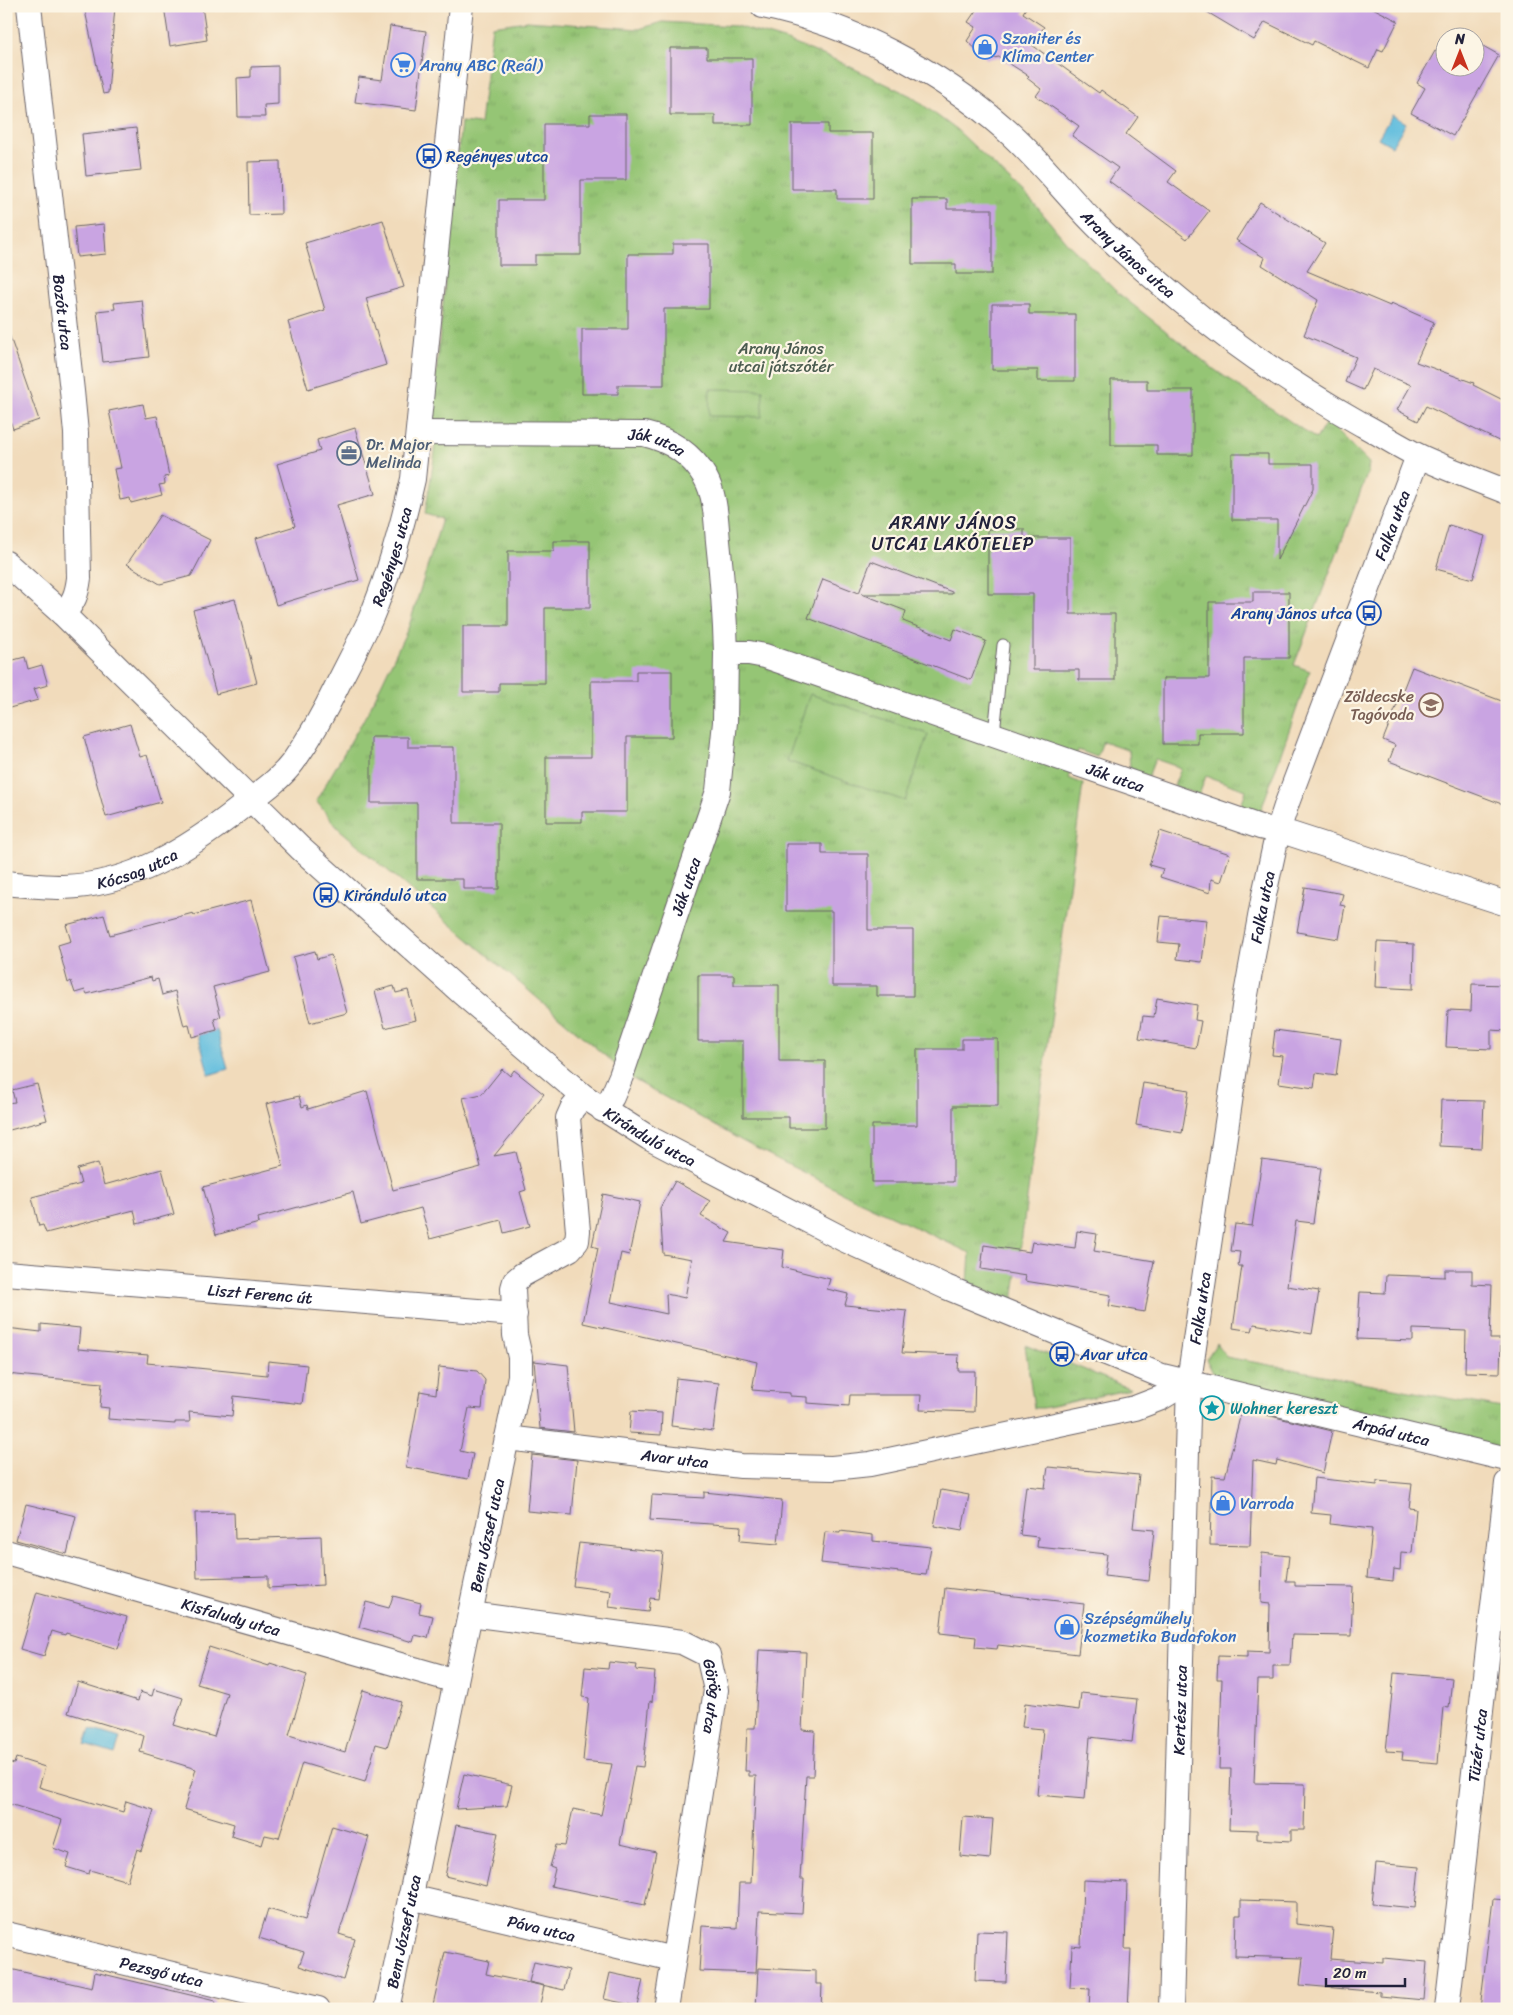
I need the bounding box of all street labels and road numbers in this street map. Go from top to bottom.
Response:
street label: Arany János utca [1073,202,1183,306]
street label: Bozót utca [45,273,82,352]
street label: Ják utca [627,419,693,464]
street label: Falka utca [1365,486,1418,564]
street label: Regényes utca [362,504,420,610]
street label: Ják utca [1081,753,1149,801]
street label: Kócsag utca [94,840,183,897]
street label: Ják utca [662,852,709,920]
street label: Falka utca [1241,868,1283,945]
street label: Kiránduló utca [598,1098,701,1175]
street label: Falka utca [1180,1270,1219,1346]
street label: Liszt Ferenc út [207,1275,314,1312]
street label: Árpád utca [1349,1408,1434,1455]
street label: Avar utca [638,1440,710,1477]
street label: Bem József utca [460,1476,513,1595]
street label: Kisfaludy utca [178,1589,285,1645]
street label: Görög utca [695,1656,731,1737]
street label: Kertész utca [1164,1664,1195,1755]
street label: Tüzér utca [1458,1707,1496,1784]
street label: Bem József utca [377,1872,429,1991]
street label: Páva utca [504,1906,578,1950]
street label: Pezsgő utca [117,1947,206,1995]

